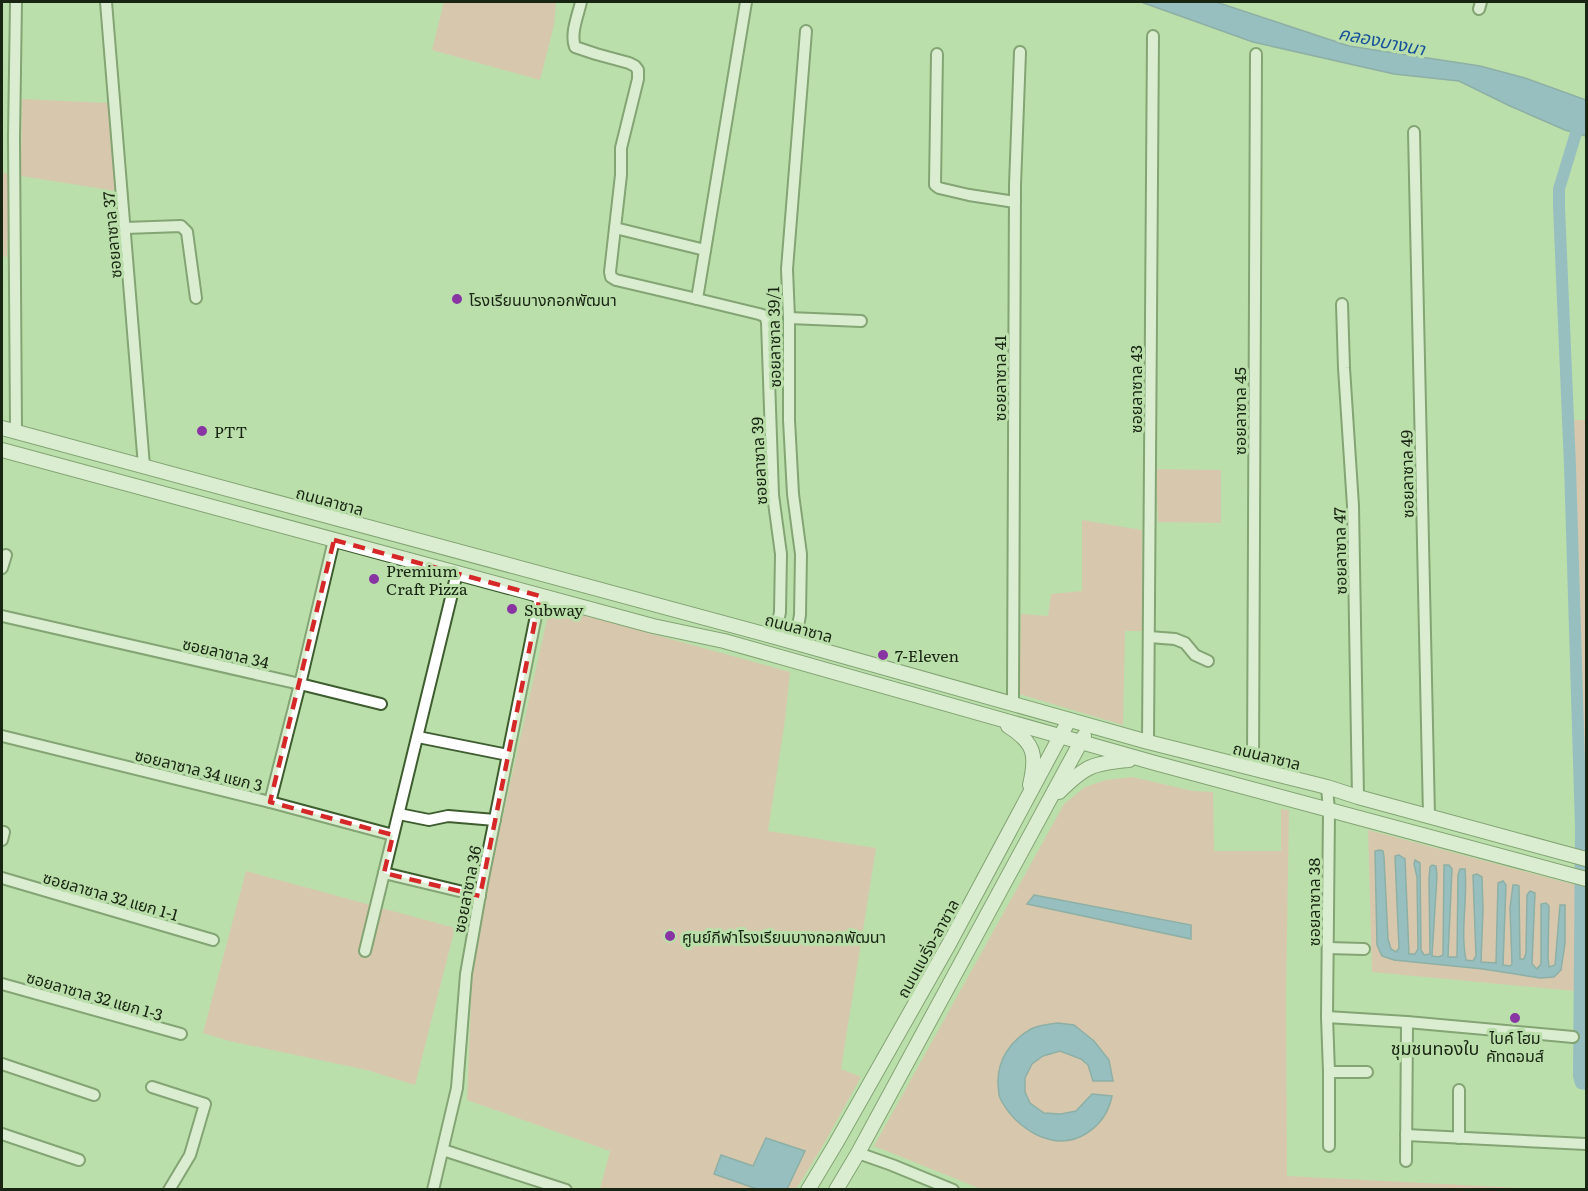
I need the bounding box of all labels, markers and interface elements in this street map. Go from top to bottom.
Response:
water label: คลองบางนา [1336,18,1428,62]
street label: ซอยลาซาล 37 [95,190,127,280]
street label: ซอยลาซาล 39/1 [760,286,786,388]
place label: โรงเรียนบางกอกพัฒนา [469,287,617,311]
marker: โรงเรียนบางกอกพัฒนา [450,292,464,306]
street label: ซอยลาซาล 41 [987,334,1011,421]
street label: ซอยลาซาล 43 [1123,345,1147,433]
street label: ซอยลาซาล 45 [1227,367,1251,455]
street label: ซอยลาซาล 39 [744,416,772,506]
place label: PTT [214,419,247,443]
marker: PTT [195,424,209,438]
street label: ซอยลาซาล 49 [1393,430,1419,518]
street label: ถนนลาซาล [293,479,367,521]
street label: ซอยลาซาล 47 [1326,507,1352,595]
place label: Premium Craft Pizza [386,558,468,600]
marker: Premium Craft Pizza [367,572,381,586]
place label: Subway [524,597,584,621]
marker: Subway [505,602,519,616]
street label: ถนนลาซาล [762,606,836,648]
street label: ซอยลาซาล 34 [180,630,272,674]
place label: 7-Eleven [895,643,959,667]
marker: 7-Eleven [876,648,890,662]
street label: ถนนลาซาล [1230,735,1304,775]
street label: ซอยลาซาล 34 แยก 3 [132,741,266,797]
street label: ซอยลาซาล 36 [446,843,486,935]
street label: ซอยลาซาล 38 [1301,858,1325,946]
street label: ซอยลาซาล 32 แยก 1-1 [40,864,182,926]
street label: ถนนแบริ่ง-ลาซาล [890,894,964,1002]
place label: ศูนย์กีฬาโรงเรียนบางกอกพัฒนา [682,924,886,948]
marker: ศูนย์กีฬาโรงเรียนบางกอกพัฒนา [663,929,677,943]
street label: ซอยลาซาล 32 แยก 1-3 [24,964,166,1026]
marker: ไบค์ โฮม คัทตอมส์ [1508,1011,1522,1025]
place label: ไบค์ โฮม คัทตอมส์ [1486,1025,1544,1067]
district label: ชุมชนทองใบ [1391,1034,1479,1061]

